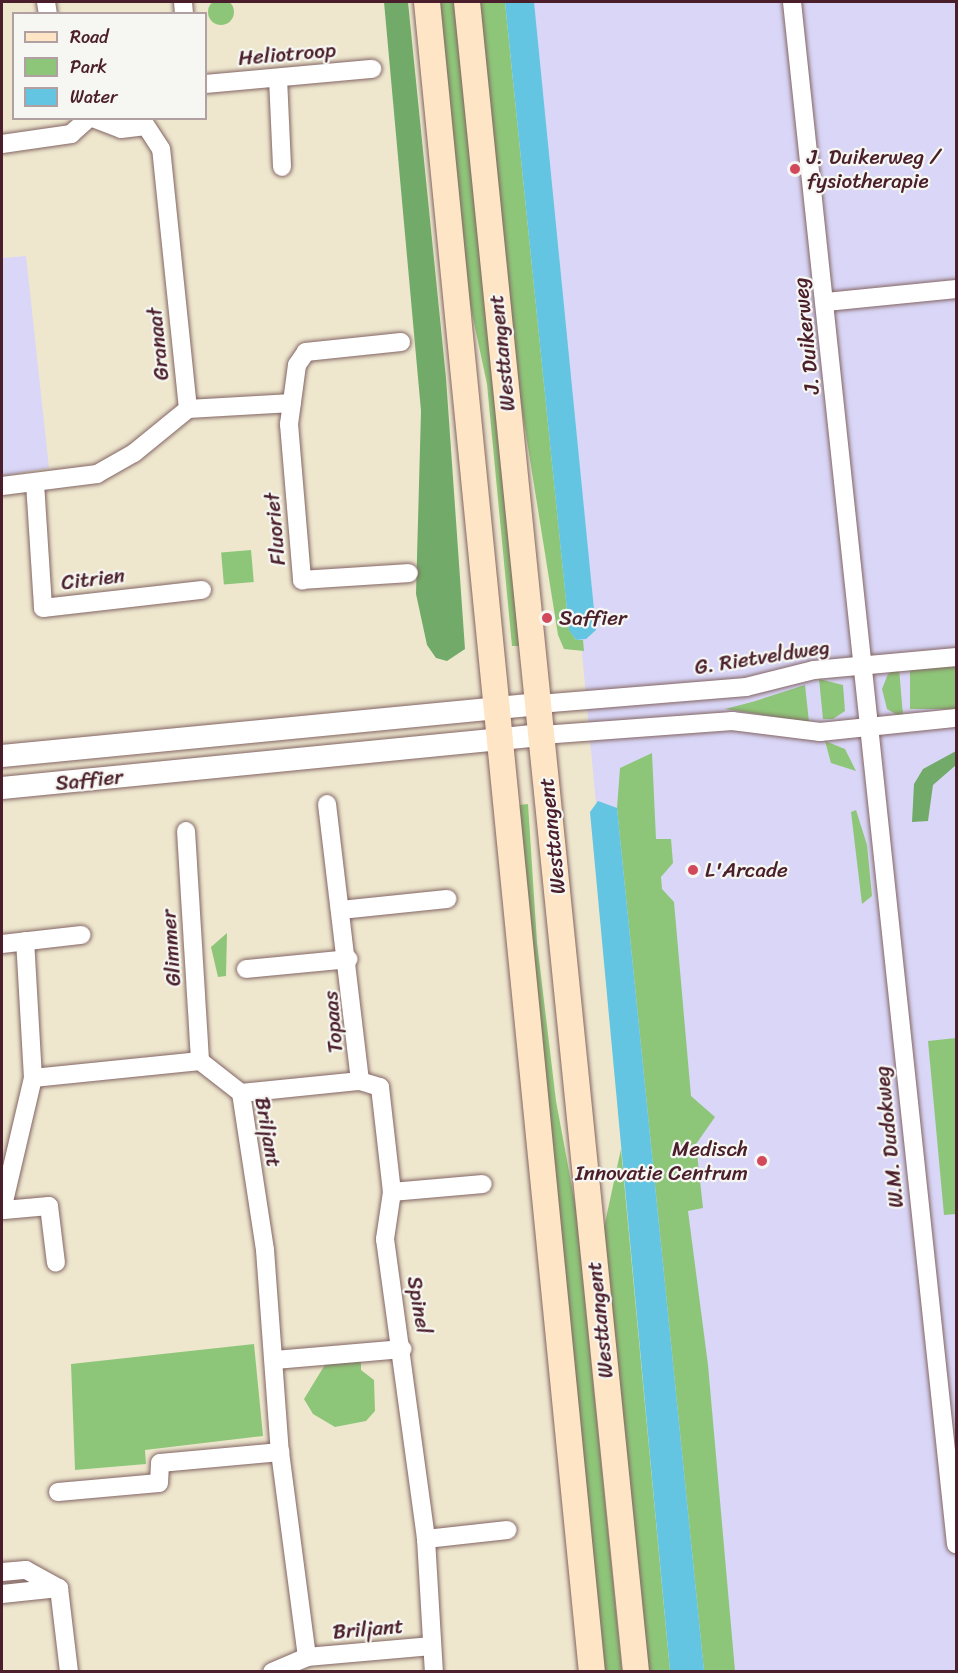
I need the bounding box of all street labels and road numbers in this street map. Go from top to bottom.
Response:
street label: Heliotroop [237,37,337,71]
street label: J. Duikerweg [787,276,825,396]
street label: Westtangent [483,293,521,413]
street label: Granaat [142,306,174,382]
street label: Fluoriet [259,492,291,566]
street label: Citrien [60,563,126,595]
street label: G. Rietveldweg [693,634,831,680]
street label: Saffier [54,764,124,796]
street label: Westtangent [533,776,571,896]
street label: Glimmer [156,909,186,987]
street label: Topaas [318,990,348,1054]
street label: W.M. Dudokweg [869,1065,909,1209]
street label: Briljant [249,1095,287,1169]
street label: Westtangent [581,1260,619,1380]
street label: Spinel [402,1274,436,1336]
street label: Briljant [332,1613,404,1645]

